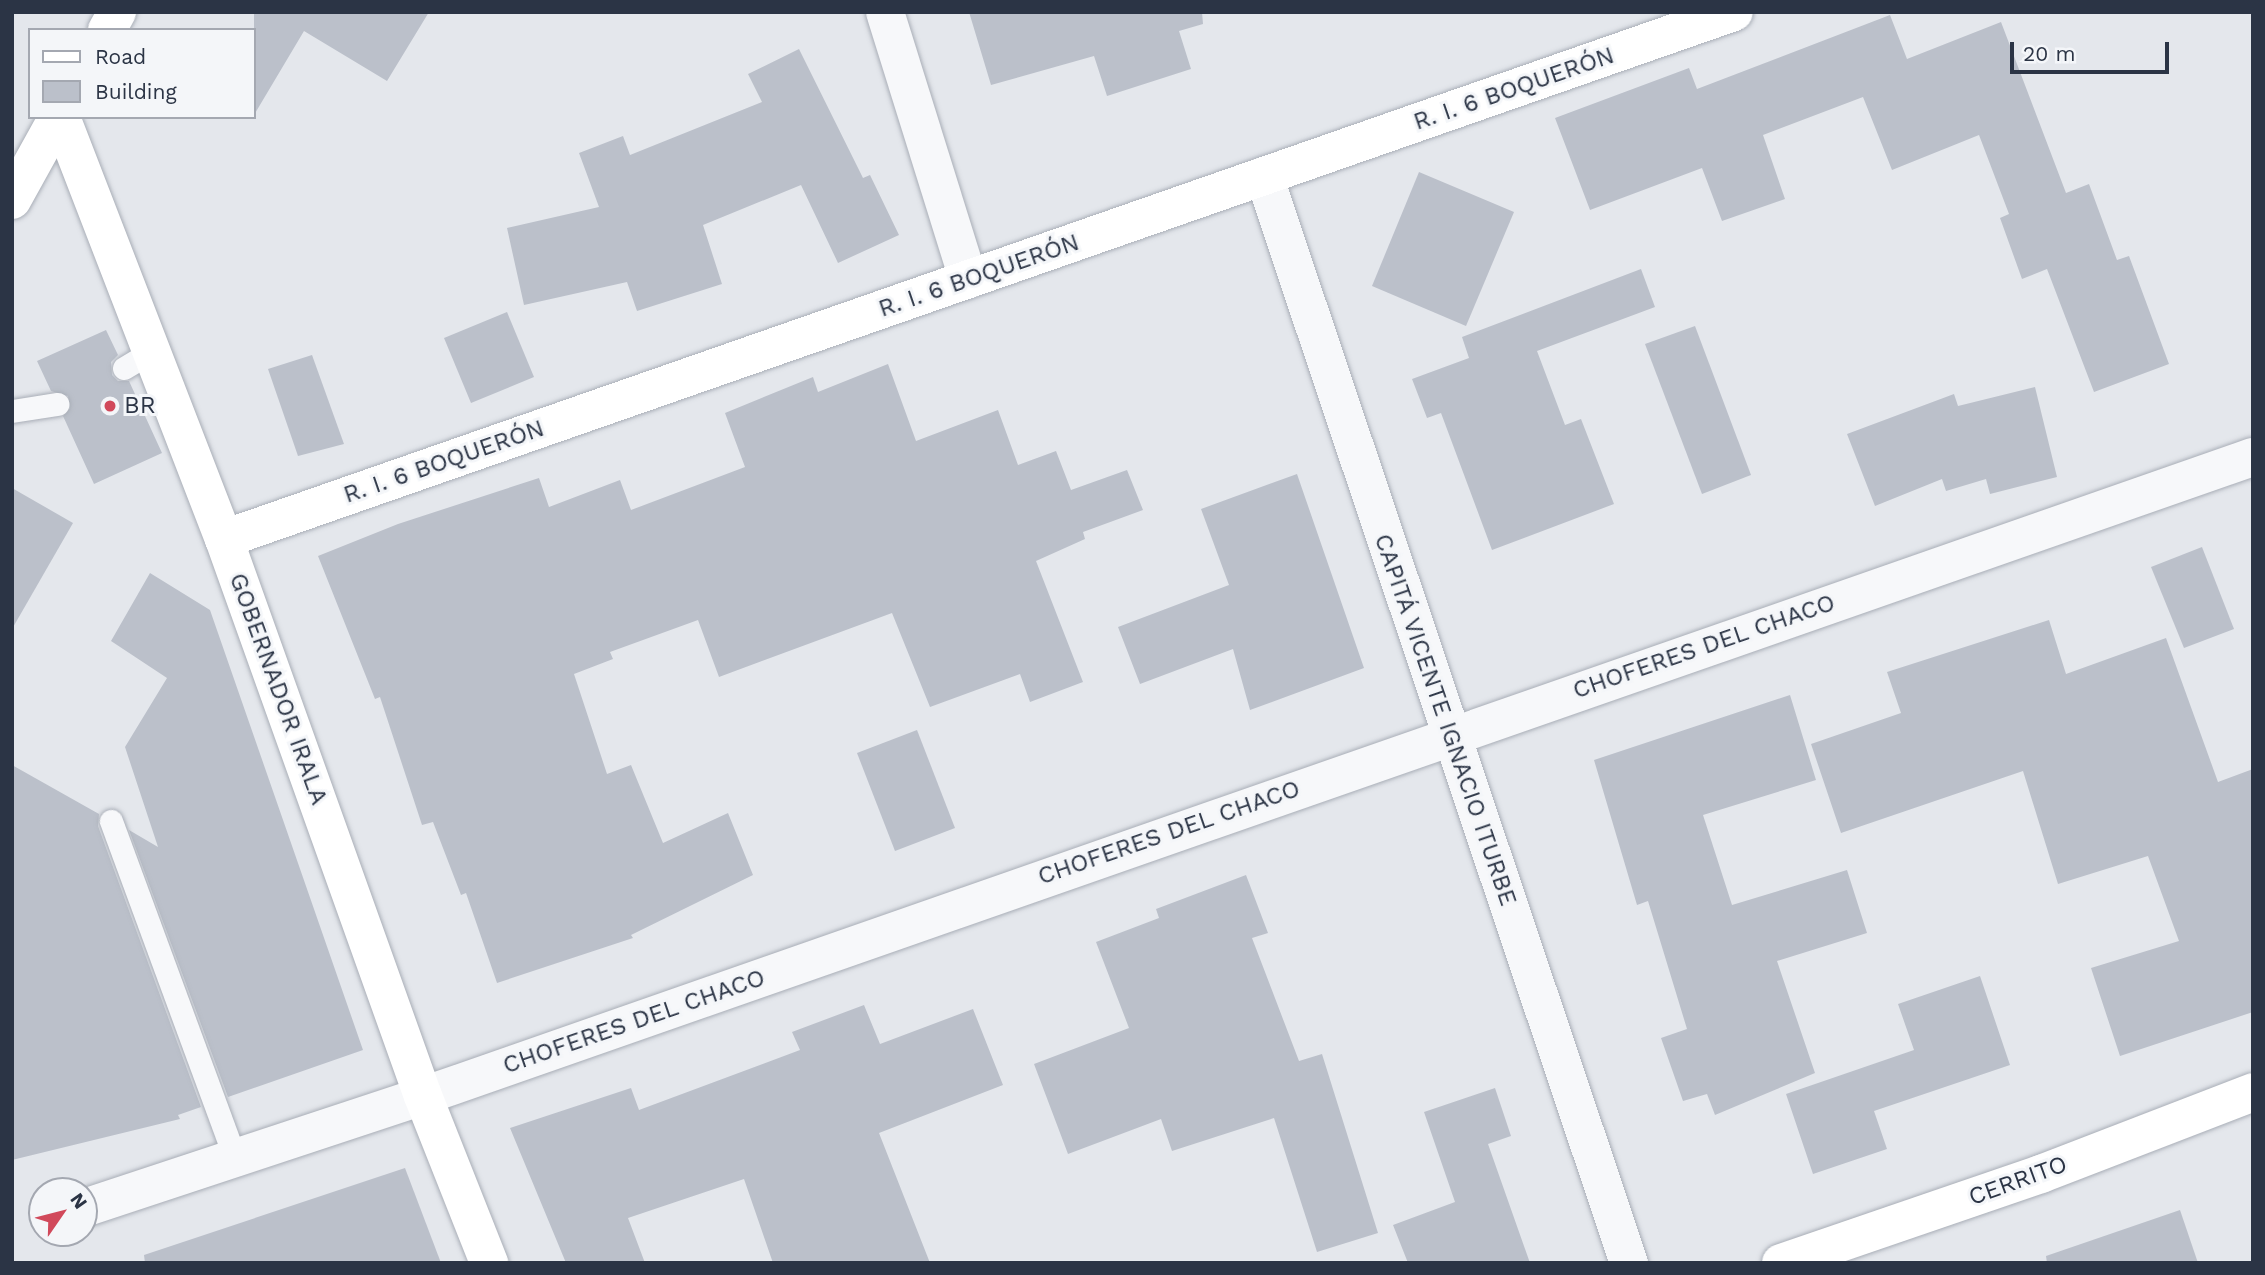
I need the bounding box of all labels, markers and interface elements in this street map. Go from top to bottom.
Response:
legend [28,28,256,119]
scale bar [2013,28,2172,72]
street label: R. I. 6 BOQUERÓN [1410,41,1618,137]
text: 20 m [2023,41,2075,66]
text: Road [95,44,146,69]
text: Building [95,79,177,104]
street label: R. I. 6 BOQUERÓN [875,228,1083,324]
place label: BR [124,392,156,420]
marker: BR [102,398,118,414]
street label: R. I. 6 BOQUERÓN [340,414,548,510]
street label: CAPITÁ VICENTE IGNACIO ITURBE [1367,529,1523,911]
street label: GOBERNADOR IRALA [223,569,333,809]
street label: CHOFERES DEL CHACO [1569,588,1839,706]
street label: CHOFERES DEL CHACO [1034,774,1304,892]
street label: CHOFERES DEL CHACO [499,963,769,1081]
street label: CERRITO [1965,1150,2071,1212]
north arrow [28,1177,98,1247]
text: N [66,1188,92,1213]

